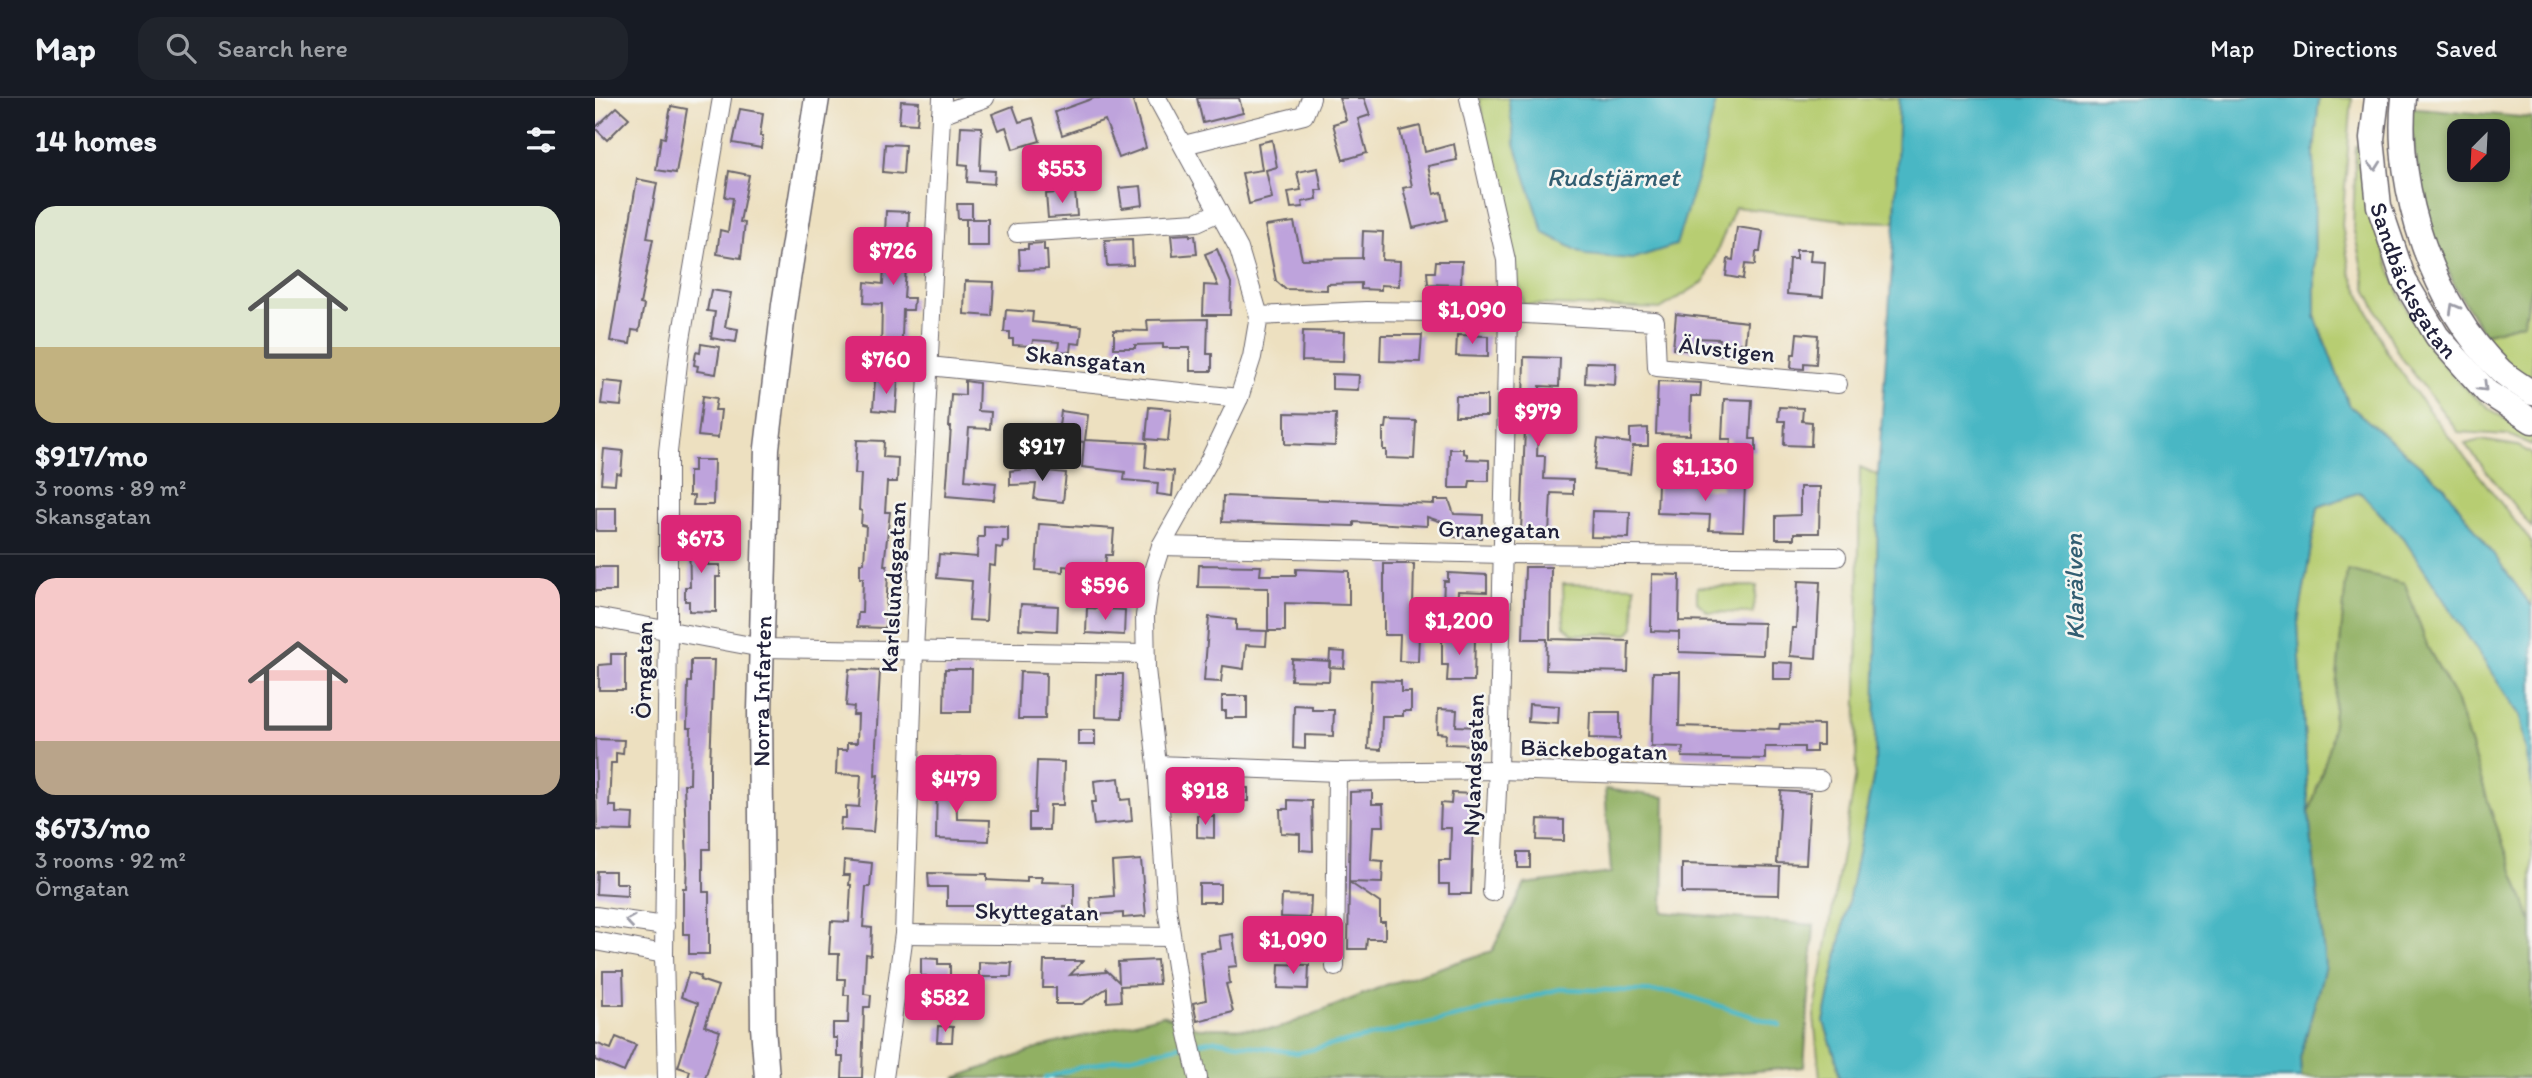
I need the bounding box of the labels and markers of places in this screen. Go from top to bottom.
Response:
pin: $553 [1021,146,1103,205]
pin: $726 [852,228,934,287]
pin: $1,090 [1415,286,1529,346]
pin: $760 [845,336,927,396]
pin: $979 [1497,388,1579,448]
pin: $917 [1001,424,1083,483]
pin: $1,130 [1648,444,1762,503]
pin: $673 [660,516,742,575]
pin: $596 [1064,562,1146,622]
pin: $1,200 [1402,598,1516,657]
pin: $479 [915,756,997,815]
pin: $918 [1164,768,1246,827]
pin: $1,090 [1236,916,1350,976]
pin: $582 [904,974,986,1034]

